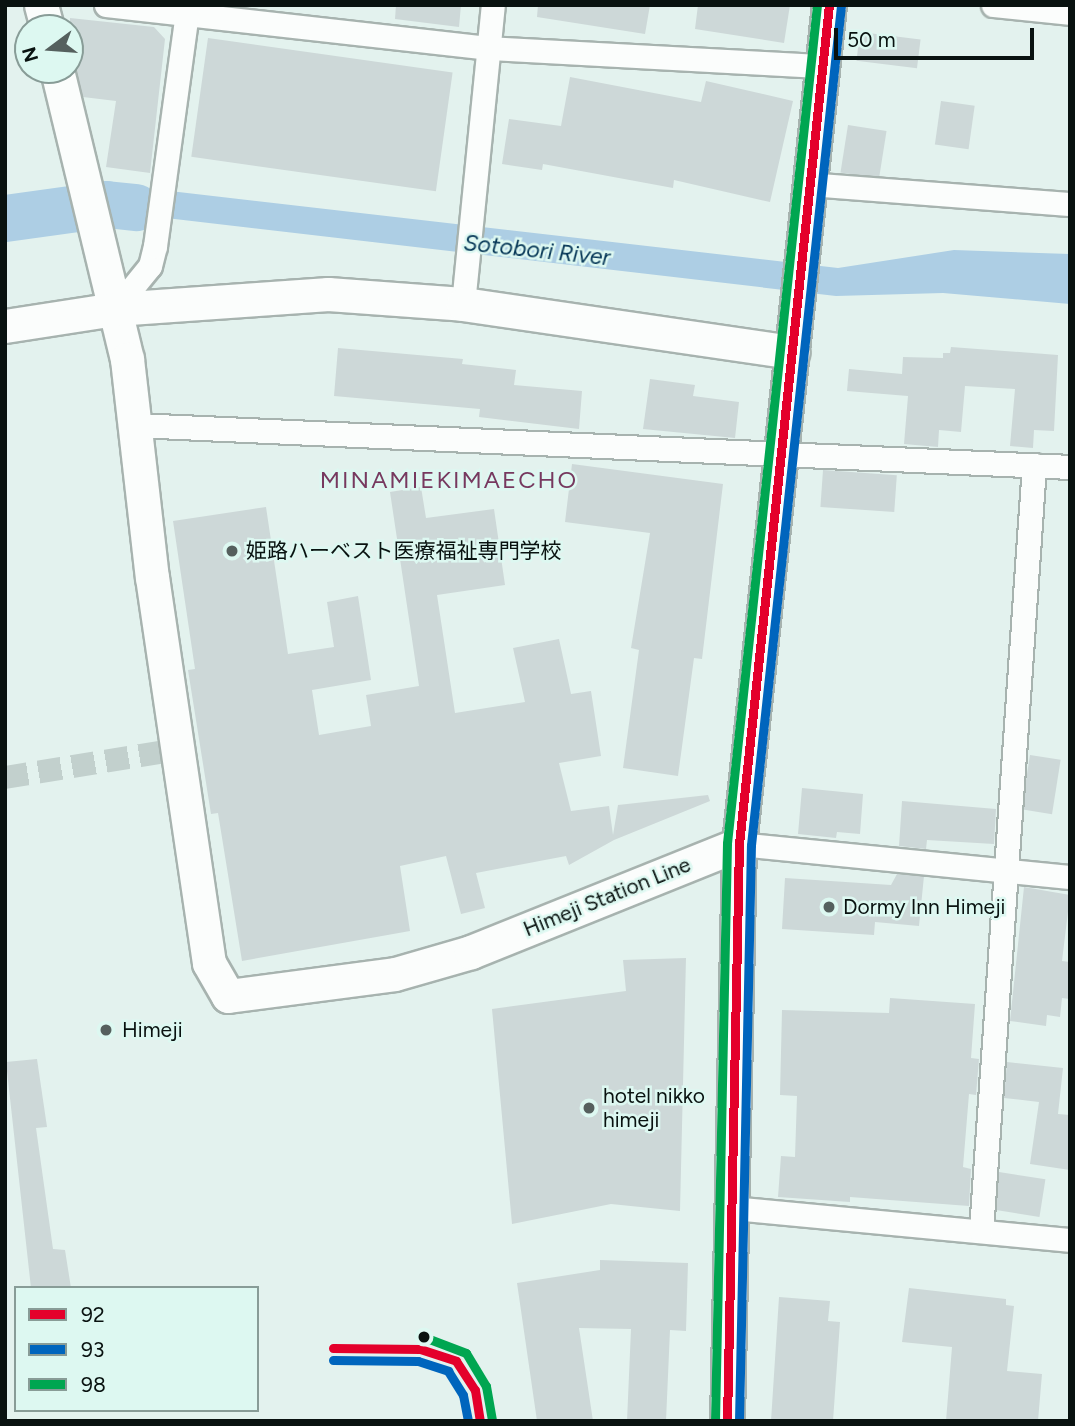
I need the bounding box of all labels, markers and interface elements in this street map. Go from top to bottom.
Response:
north arrow [14,14,84,84]
scale bar [837,14,1036,58]
text: 50 m [847,27,896,52]
text: N [17,44,43,65]
water label: Sotobori River [462,229,612,271]
district label: MINAMIEKIMAECHO [322,466,576,494]
place label: 姫路ハーベスト医療福祉専門学校 [246,538,561,564]
marker: 姫路ハーベスト医療福祉専門学校 [224,543,240,559]
street label: Himeji Station Line [520,852,694,942]
place label: Dormy Inn Himeji [843,894,1005,920]
marker: Dormy Inn Himeji [821,899,837,915]
place label: Himeji [122,1017,183,1043]
marker: Himeji [96,1020,116,1040]
place label: hotel nikko himeji [603,1083,705,1133]
marker: hotel nikko himeji [581,1100,597,1116]
legend [14,1286,259,1412]
text: 92 [81,1302,105,1327]
unlabelled marker [417,1330,431,1344]
text: 93 [81,1337,104,1362]
text: 98 [81,1372,106,1397]

